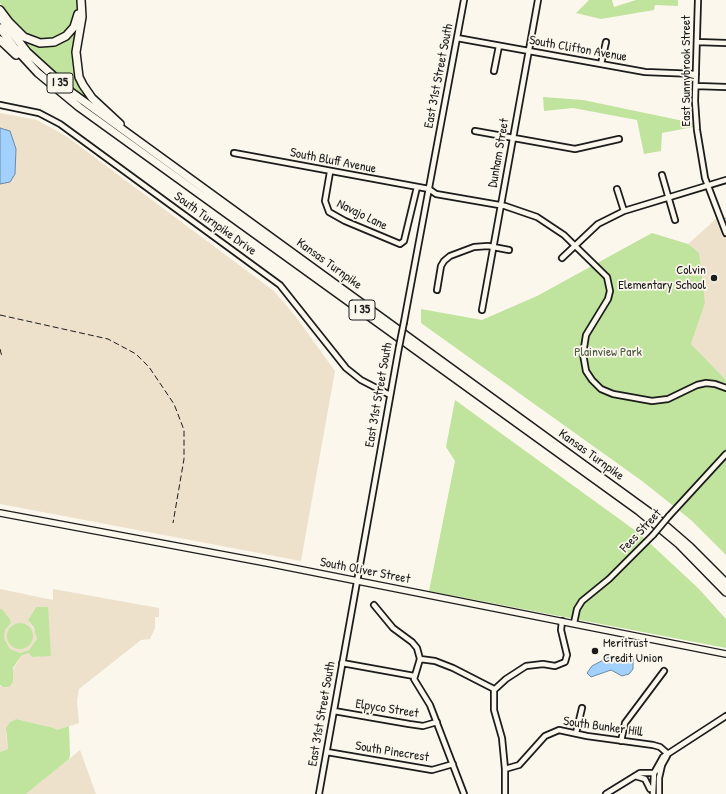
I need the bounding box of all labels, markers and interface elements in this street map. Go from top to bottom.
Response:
street label: East Sunnybrook Street [679,15,695,127]
street label: East 31st Street South [421,23,457,129]
street label: South Clifton Avenue [528,33,628,65]
road number: I 35 [47,73,73,93]
street label: Dunham Street [485,117,513,189]
street label: South Bluff Avenue [289,145,377,177]
street label: South Turnpike Drive [171,189,259,259]
street label: Navajo Lane [334,196,390,234]
street label: Kansas Turnpike [293,235,365,293]
place label: Colvin Elementary School [618,263,706,294]
marker: Colvin Elementary School [709,273,719,283]
road number: I 35 [349,300,375,320]
street label: East 31st Street South [362,341,396,449]
park label: Plainview Park [574,345,642,361]
street label: Kansas Turnpike [555,426,627,484]
street label: Fees Street [617,506,665,556]
street label: South Oliver Street [319,555,411,587]
place label: Meritrust Credit Union [603,636,663,667]
marker: Meritrust Credit Union [590,646,600,656]
street label: East 31st Street South [305,660,339,768]
street label: Elpyco Street [354,696,420,722]
street label: South Bunker Hill [562,714,644,740]
street label: South Pinecrest [354,738,430,766]

